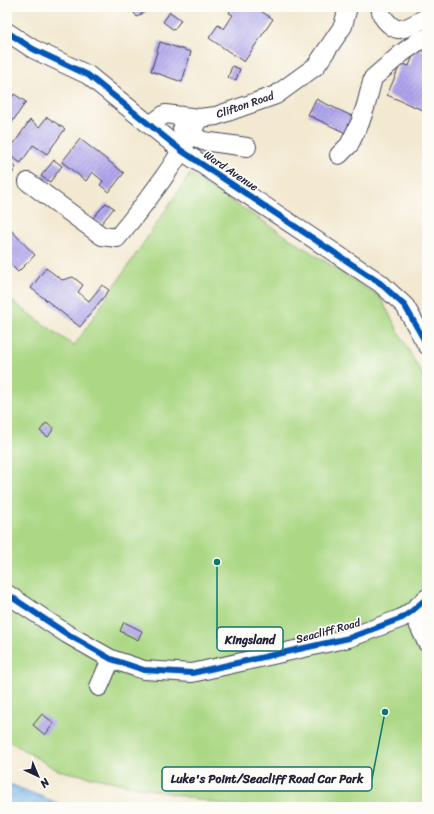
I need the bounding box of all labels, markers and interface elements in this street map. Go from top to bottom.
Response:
street label: Clifton Road [213,86,278,124]
street label: Ward Avenue [200,146,263,197]
street label: Seacliff Road [294,613,363,649]
callout: Kingsland [217,627,283,651]
text: Kingsland [224,629,277,651]
north arrow [18,756,58,796]
callout: Luke's Point/Seacliff Road Car Park [162,767,372,791]
text: Luke's Point/Seacliff Road Car Park [171,768,364,790]
text: N [35,773,55,793]

